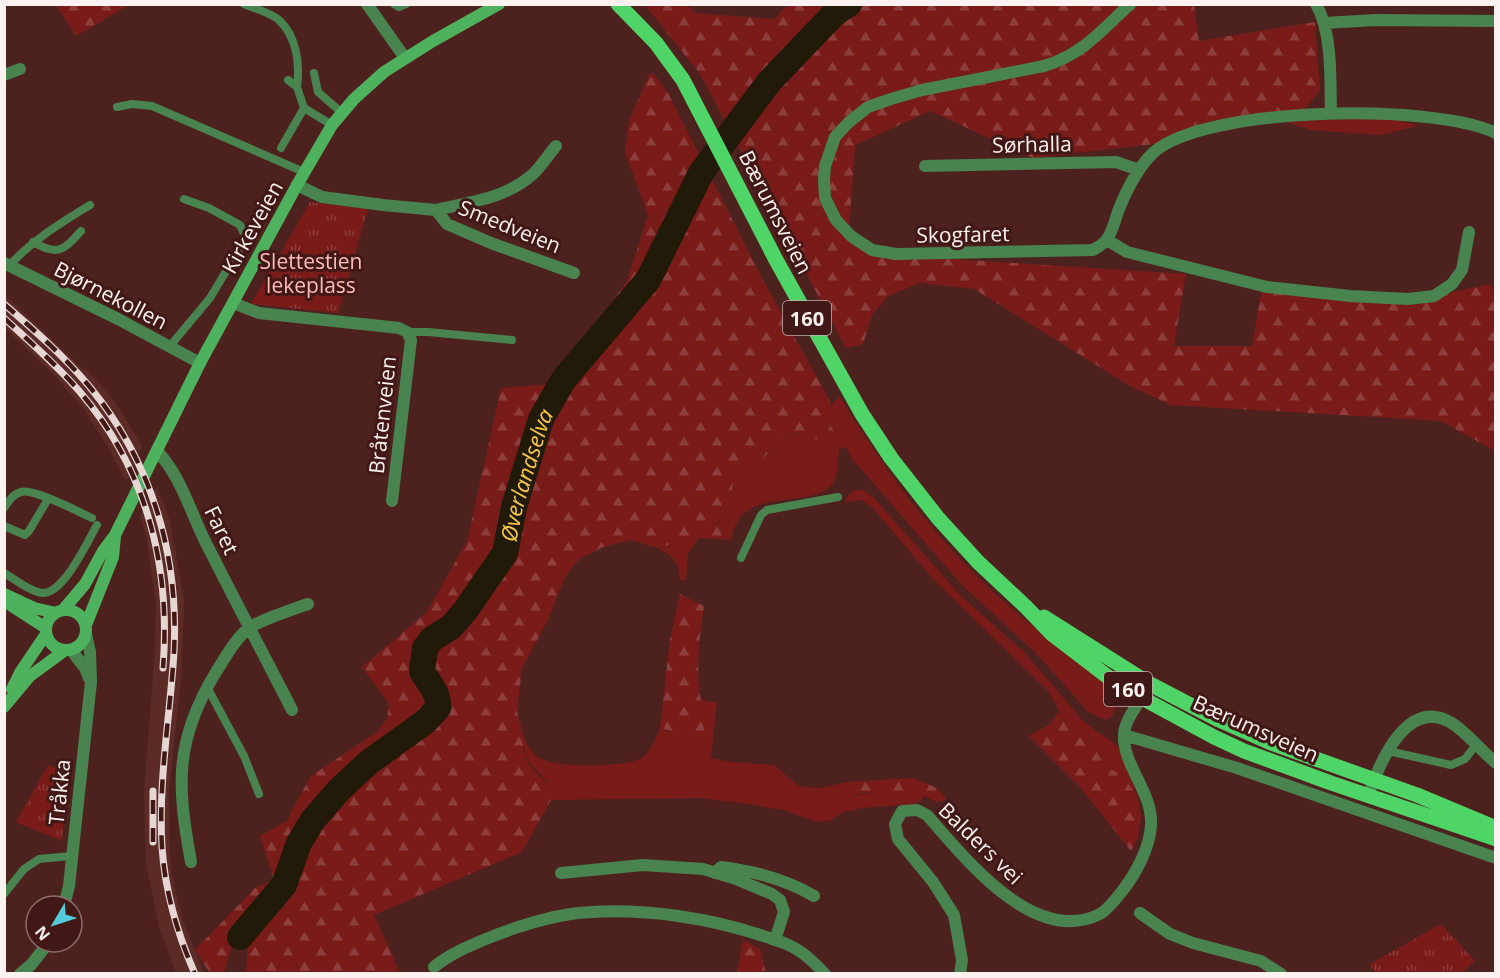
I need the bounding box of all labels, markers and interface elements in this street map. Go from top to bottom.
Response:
street label: Sørhalla [992,129,1072,159]
street label: Bærumsveien [733,146,819,278]
street label: Kirkeveien [215,176,289,278]
street label: Smedveien [455,193,565,259]
street label: Skogfaret [916,219,1010,249]
park label: Slettestien lekeplass [260,247,362,299]
street label: Bjørnekollen [50,254,172,336]
road number: 160 [783,301,831,335]
street label: Bråtenveien [362,355,402,475]
water label: Øverlandselva [493,402,559,544]
street label: Faret [198,501,246,559]
road number: 160 [1104,672,1152,706]
street label: Bærumsveien [1189,688,1323,768]
street label: Tråkka [42,758,76,826]
street label: Balders vei [933,796,1029,890]
north arrow [24,894,84,954]
text: N [30,921,55,945]

